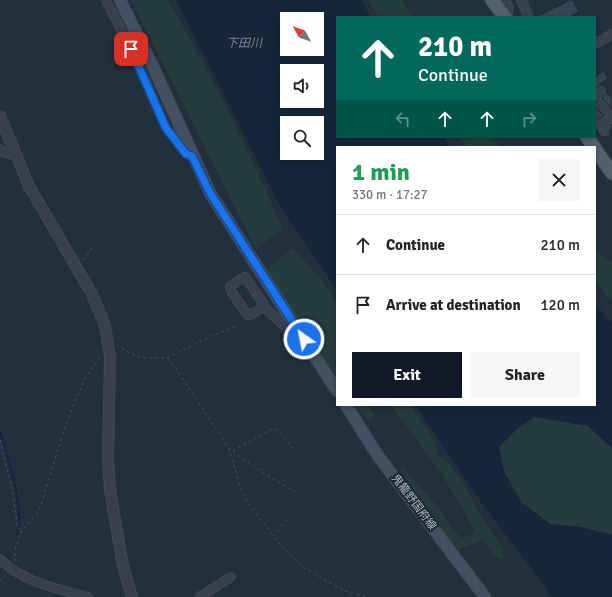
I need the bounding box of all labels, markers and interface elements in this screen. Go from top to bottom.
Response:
north arrow [280,12,324,56]
map controls [280,12,324,160]
text: 210 m [418,30,492,64]
pin [114,32,148,66]
icon: ahead [352,32,404,84]
water label: 下田川 [226,36,264,51]
icon: arrive [120,38,142,60]
button: sound [280,64,324,108]
text: Continue [418,64,488,86]
icon: left [392,108,414,130]
icon: ahead [434,108,456,130]
icon: ahead [476,108,498,130]
icon: right [518,108,540,130]
button: search [280,116,324,160]
text: 1 min [352,157,410,187]
button: close [538,159,580,201]
text: 330 m · 17:27 [352,187,428,203]
icon: ahead [352,234,374,256]
text: Continue [386,236,445,254]
text: 210 m [540,236,580,254]
icon: arrive [352,294,374,316]
text: Arrive at destination [386,296,521,314]
text: 120 m [540,296,580,314]
position arrow [283,318,325,360]
button: Exit [352,352,462,398]
button: Share [470,352,580,398]
street label: 鬼籠野国府線 [389,472,439,532]

